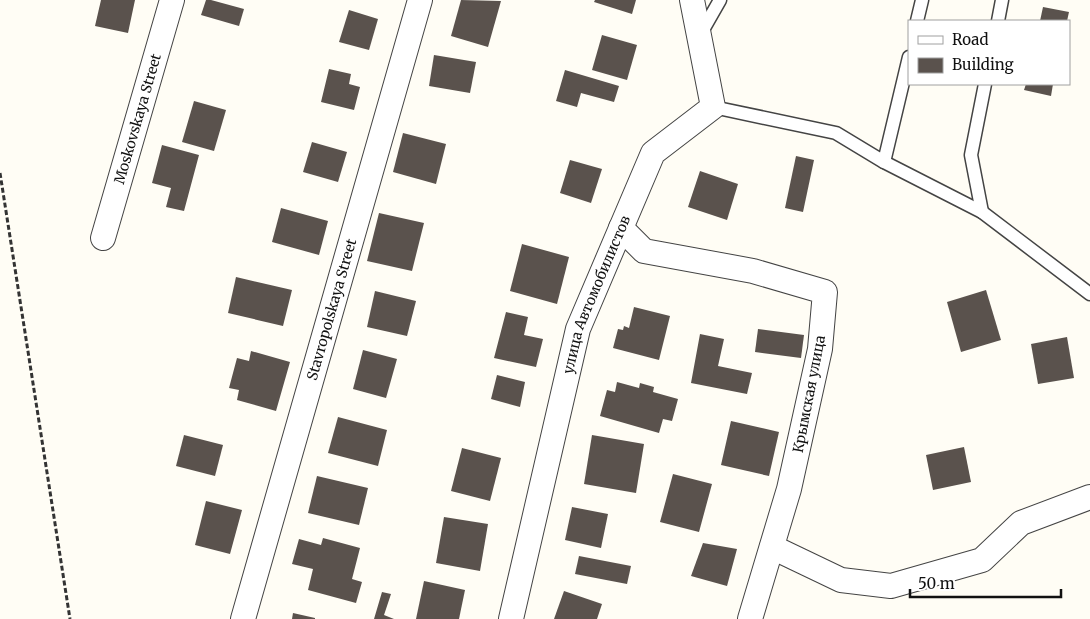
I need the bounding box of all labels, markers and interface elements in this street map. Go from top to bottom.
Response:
legend [908,20,1070,85]
text: Road [952,30,988,49]
street label: Moskovskaya Street [110,51,165,186]
text: Building [952,55,1014,74]
street label: улица Автомобилистов [559,213,634,376]
street label: Stavropolskaya Street [303,236,360,382]
street label: Крымская улица [789,333,829,454]
scale bar [910,566,1061,598]
text: 50 m [918,574,955,593]

